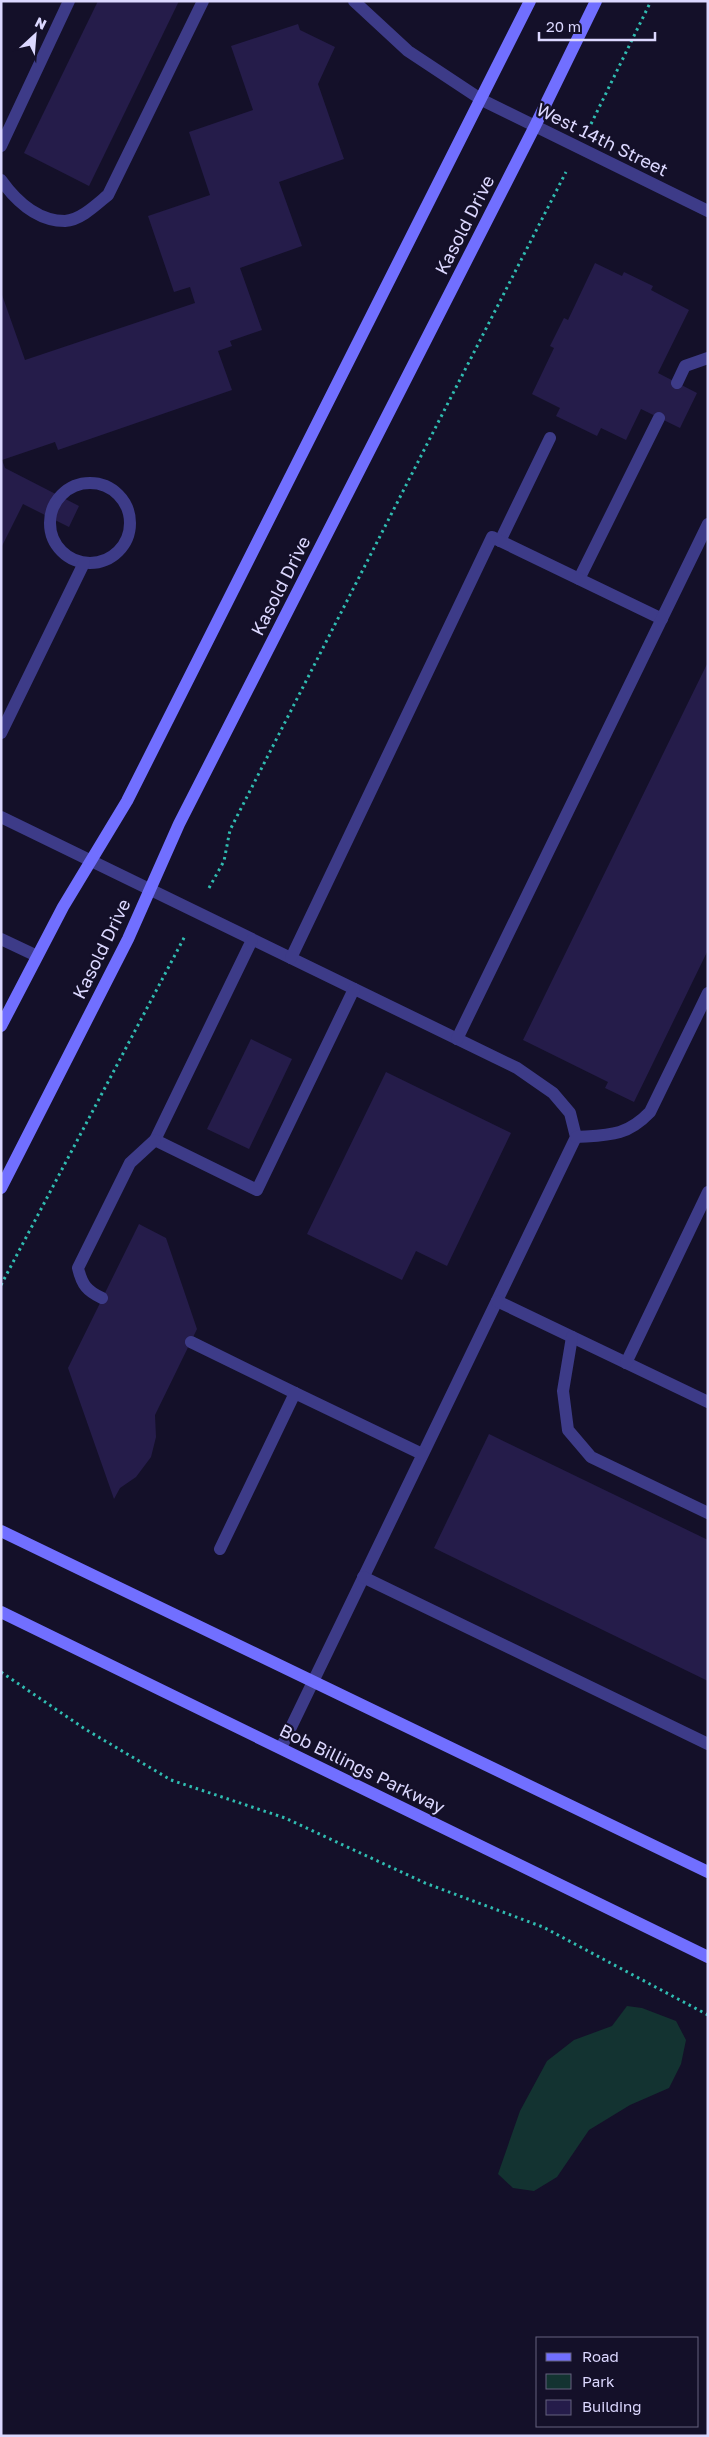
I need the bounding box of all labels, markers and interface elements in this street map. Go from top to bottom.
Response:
north arrow [10,10,60,60]
scale bar [539,10,655,42]
text: N [32,13,49,33]
text: 20 m [546,17,581,35]
street label: West 14th Street [533,98,672,181]
street label: Kasold Drive [430,171,499,278]
street label: Kasold Drive [246,532,315,639]
street label: Kasold Drive [67,895,135,1002]
street label: Bob Billings Parkway [276,1719,449,1818]
legend [536,2337,699,2427]
text: Road [582,2347,619,2365]
text: Park [582,2372,615,2390]
text: Building [582,2397,642,2415]

